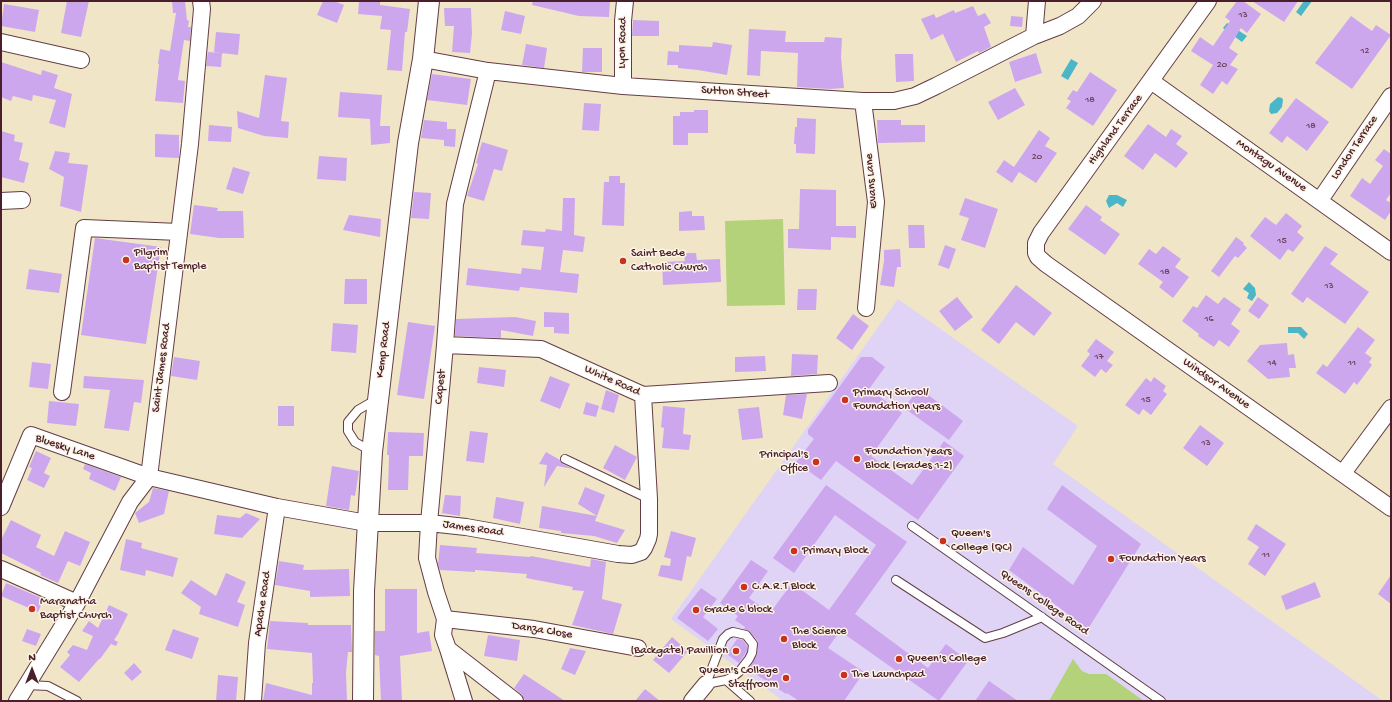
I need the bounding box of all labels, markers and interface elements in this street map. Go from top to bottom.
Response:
house number: 13 [1238,9,1248,21]
street label: Lyon Road [615,17,631,69]
house number: 12 [1361,45,1369,57]
house number: 20 [1217,59,1227,71]
street label: Sutton Street [701,83,769,103]
street label: Highland Terrace [1086,92,1146,168]
house number: 18 [1085,94,1095,106]
street label: London Terrace [1328,113,1382,183]
house number: 18 [1306,120,1316,132]
street label: Montagu Avenue [1233,136,1309,196]
house number: 20 [1032,151,1042,163]
street label: Evans Lane [862,153,882,209]
house number: 15 [1277,235,1287,247]
place label: Pilgrim Baptist Temple [134,246,206,274]
place label: Saint Bede Catholic Church [631,247,707,275]
marker: Pilgrim Baptist Temple [121,255,131,265]
marker: Saint Bede Catholic Church [618,256,628,266]
house number: 18 [1160,266,1170,278]
house number: 13 [1324,280,1334,292]
house number: 16 [1204,313,1214,325]
street label: Kemp Road [373,321,395,379]
street label: Saint James Road [149,323,175,413]
house number: 17 [1094,351,1104,363]
street label: Windsor Avenue [1179,355,1253,413]
house number: 14 [1268,357,1276,369]
house number: 11 [1348,357,1356,369]
street label: White Road [582,362,642,400]
street label: Capest [432,369,450,405]
place label: Primary School/ Foundation years [853,386,940,414]
house number: 15 [1141,394,1151,406]
marker: Primary School/ Foundation years [840,395,850,405]
street label: Bluesky Lane [33,432,97,464]
house number: 13 [1201,437,1211,449]
place label: Foundation Years Block (Grades 1-2) [865,445,953,473]
place label: Principal's Office [759,448,808,476]
marker: Foundation Years Block (Grades 1-2) [852,454,862,464]
marker: Principal's Office [811,457,821,467]
street label: James Road [442,518,504,540]
place label: Queen's College (QC) [951,527,1012,555]
marker: Queen's College (QC) [938,536,948,546]
place label: Primary Block [802,544,868,558]
marker: Primary Block [789,546,799,556]
house number: 11 [1262,549,1270,561]
place label: Foundation Years [1119,552,1206,566]
marker: Foundation Years [1106,554,1116,564]
street label: Queens College Road [997,567,1091,639]
street label: Apache Road [251,571,275,637]
place label: C.A.R.T Block [752,580,815,594]
marker: C.A.R.T Block [739,582,749,592]
place label: Maranatha Baptist Church [40,595,112,623]
place label: Grade 6 block [704,603,772,617]
marker: Maranatha Baptist Church [27,604,37,614]
marker: Grade 6 block [691,605,701,615]
street label: Danza Close [511,619,573,643]
place label: The Science Block [792,625,847,653]
marker: The Science Block [779,634,789,644]
place label: (Backgate) Pavillion [631,644,728,658]
marker: (Backgate) Pavillion [731,646,741,656]
north arrow [12,650,52,690]
text: N [28,652,36,664]
place label: Queen's College [907,652,986,666]
marker: Queen's College [894,654,904,664]
place label: Queen's College Staffroom [699,664,778,692]
place label: The Launchpad [852,668,925,682]
marker: The Launchpad [839,670,849,680]
marker: Queen's College Staffroom [781,673,791,683]

